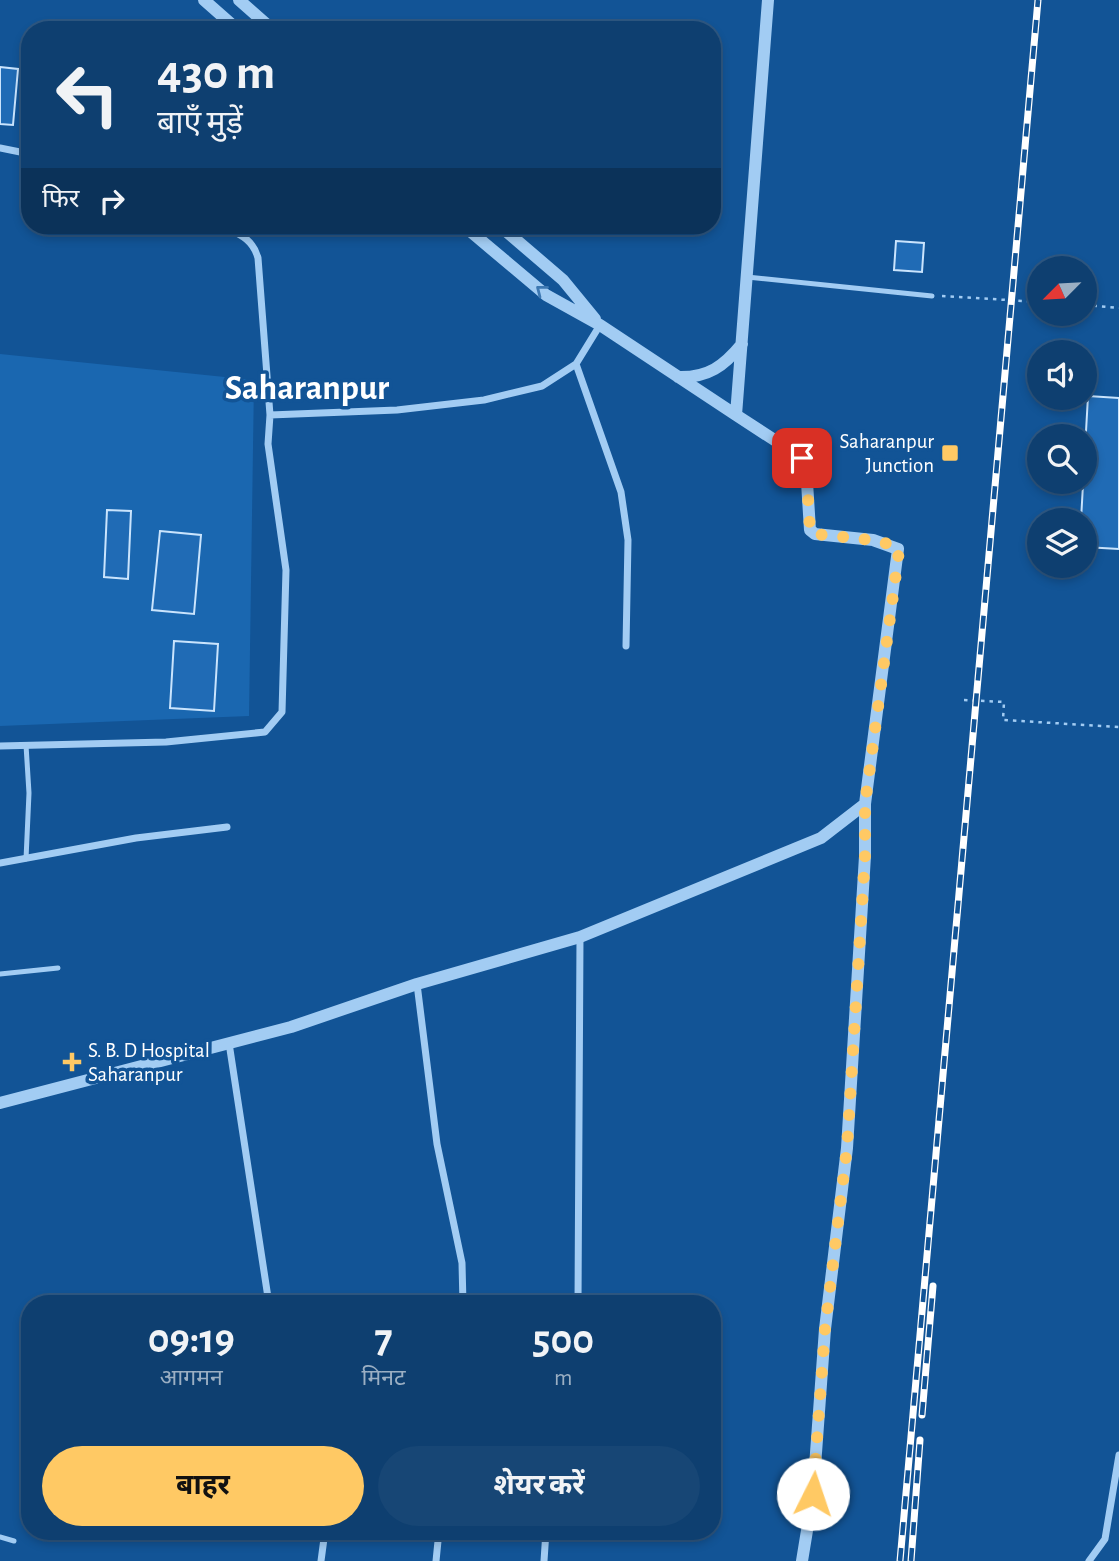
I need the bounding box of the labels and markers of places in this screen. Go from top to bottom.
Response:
pin [772,428,832,488]
place label: Saharanpur Junction [840,431,934,476]
marker: Saharanpur Junction [940,443,960,463]
place label: S. B. D Hospital Saharanpur [88,1040,210,1085]
marker: S. B. D Hospital Saharanpur [62,1052,82,1072]

